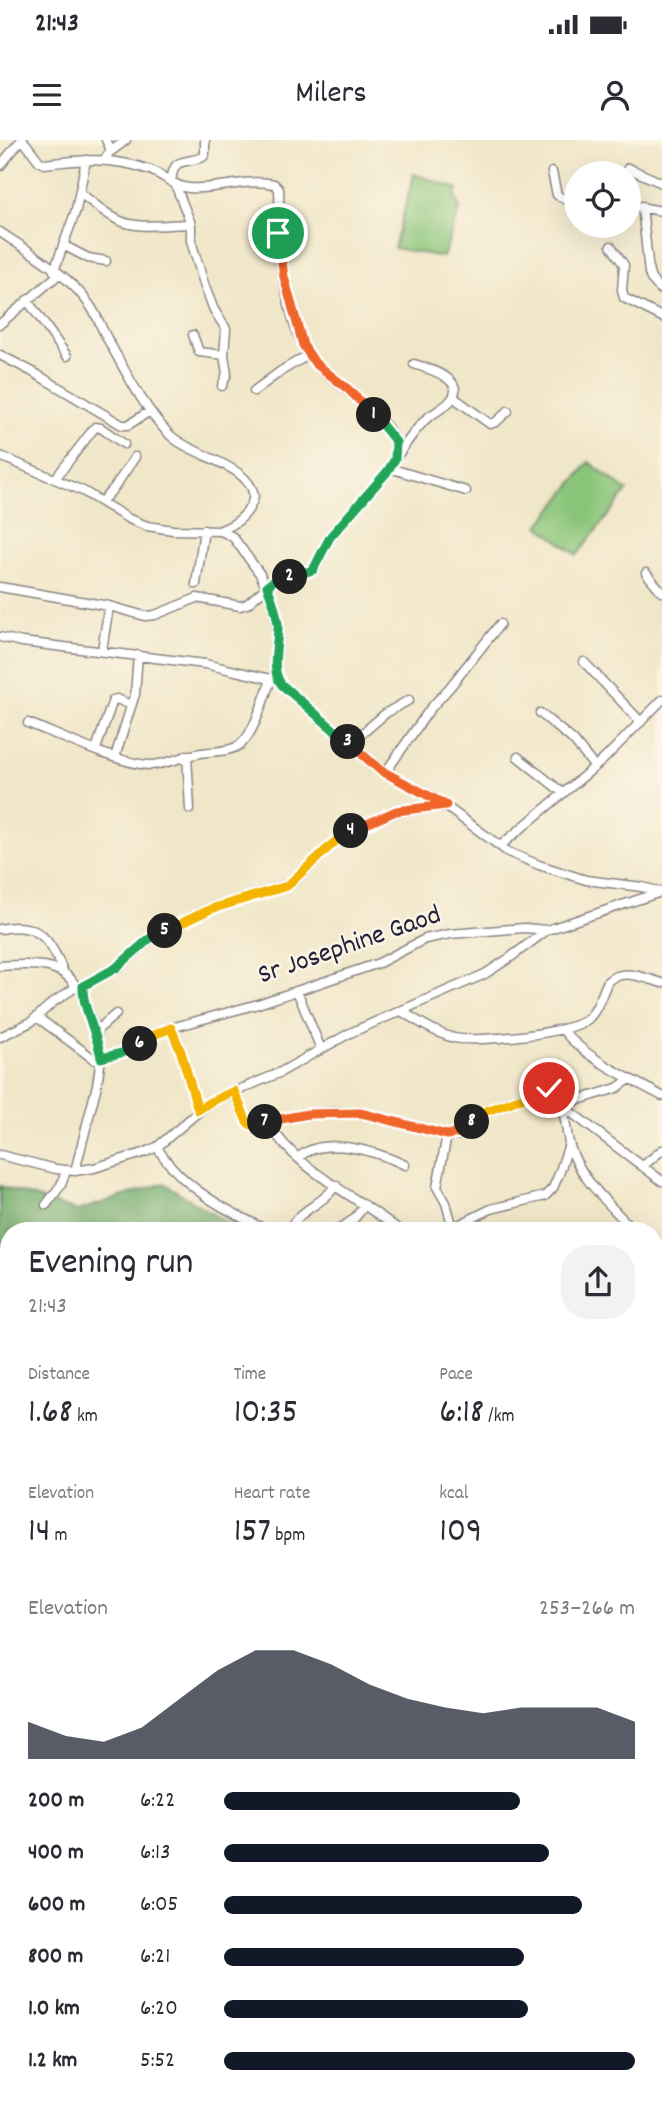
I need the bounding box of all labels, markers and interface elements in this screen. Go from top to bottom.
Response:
text: 21:43 [35,6,79,43]
text: Milers [295,72,367,118]
icon: menu [28,76,66,114]
icon: person [596,76,634,114]
map controls [564,161,641,238]
button: locate [564,161,641,238]
pin [248,203,308,263]
icon: arrive [259,214,297,252]
pin: 1 [356,398,392,432]
text: 1 [371,401,376,428]
pin: 2 [272,560,308,594]
text: 2 [285,563,294,590]
pin: 3 [330,724,366,760]
text: 3 [343,728,352,755]
pin: 4 [334,814,368,848]
text: 4 [347,817,354,844]
street label: Sr Josephine Gaod [253,897,447,997]
pin: 5 [148,914,182,948]
text: 5 [160,917,169,944]
pin: 6 [122,1026,158,1062]
text: 6 [135,1030,144,1057]
pin [519,1058,579,1118]
icon: check [530,1069,568,1107]
pin: 7 [247,1104,282,1140]
pin: 8 [454,1104,490,1140]
text: 7 [261,1108,268,1135]
text: 8 [468,1108,475,1135]
text: Evening run [28,1237,193,1292]
button: share [561,1245,635,1319]
text: 21:43 [28,1291,67,1324]
text: Distance [28,1362,90,1389]
text: Time [234,1362,266,1389]
text: Pace [439,1362,473,1389]
text: 1.68 [28,1389,73,1439]
text: 10:35 [234,1389,298,1439]
text: 6:18 [439,1389,484,1439]
text: km [73,1404,98,1431]
text: /km [484,1404,515,1431]
text: Elevation [28,1481,94,1508]
text: Heart rate [234,1481,310,1508]
text: kcal [439,1481,468,1508]
text: 14 [28,1508,50,1558]
text: 157 [234,1508,271,1558]
text: 109 [439,1508,482,1558]
text: m [50,1523,68,1550]
text: bpm [271,1523,305,1550]
text: Elevation [28,1593,108,1626]
text: 253–266 m [539,1593,635,1626]
text: 200 m [28,1785,84,1818]
text: 6:22 [140,1785,175,1818]
text: 400 m [28,1837,84,1870]
text: 6:13 [140,1837,170,1870]
text: 600 m [28,1889,85,1922]
text: 6:05 [140,1889,178,1922]
text: 800 m [28,1941,83,1974]
text: 6:21 [140,1941,170,1974]
text: 1.0 km [28,1993,80,2026]
text: 6:20 [140,1993,178,2026]
text: 1.2 km [28,2045,77,2078]
text: 5:52 [140,2045,175,2078]

